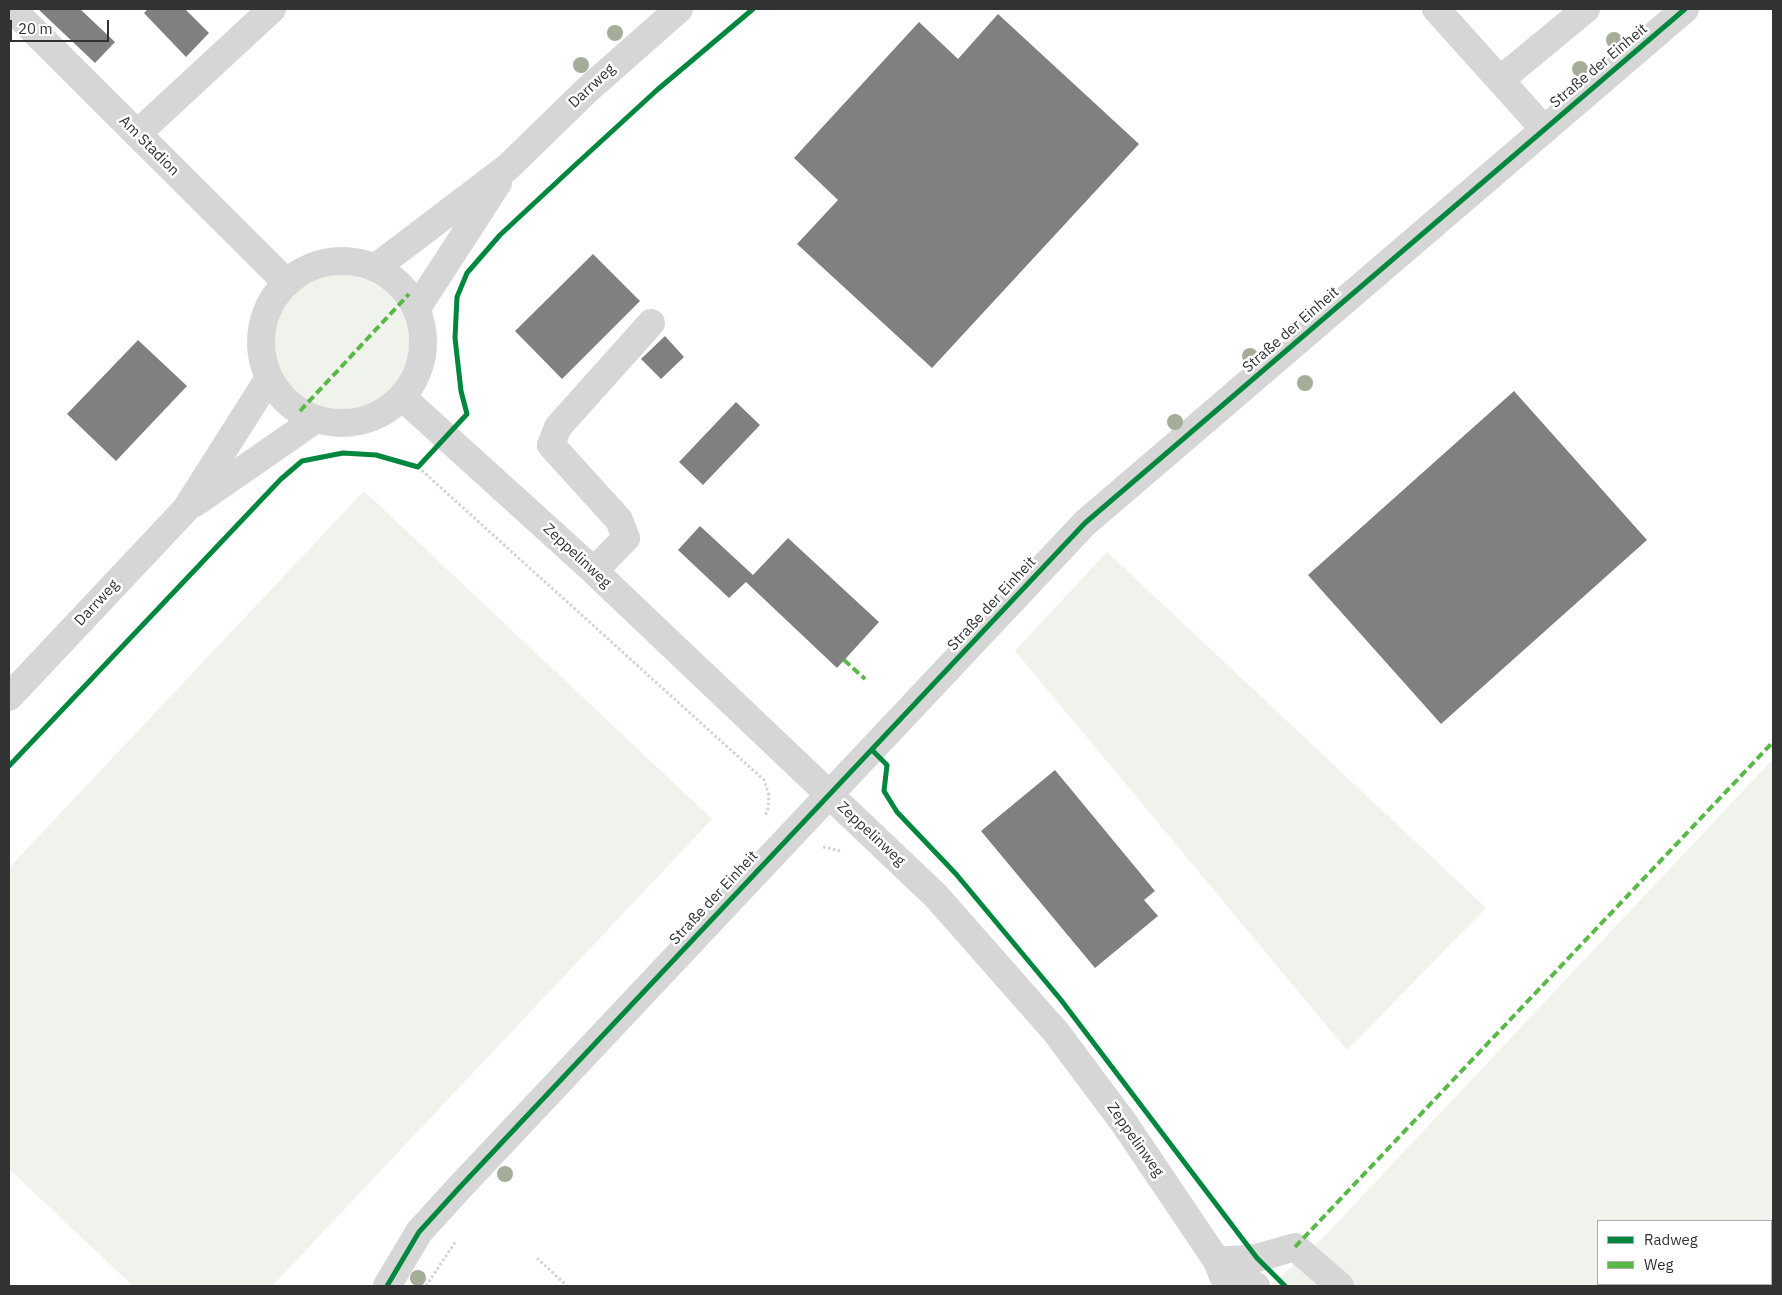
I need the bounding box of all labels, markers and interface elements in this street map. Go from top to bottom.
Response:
scale bar [12,10,111,42]
text: 20 m [18,19,53,38]
street label: Straße der Einheit [1547,20,1651,112]
street label: Darrweg [565,60,619,112]
street label: Am Stadion [115,112,183,180]
street label: Straße der Einheit [1239,283,1343,377]
street label: Zeppelinweg [539,520,615,592]
street label: Straße der Einheit [944,553,1040,655]
street label: Darrweg [71,576,123,630]
street label: Zeppelinweg [833,798,909,870]
street label: Straße der Einheit [666,847,762,949]
street label: Zeppelinweg [1103,1099,1167,1181]
legend [1597,1220,1772,1285]
text: Radweg [1644,1230,1698,1249]
text: Weg [1644,1255,1673,1274]

